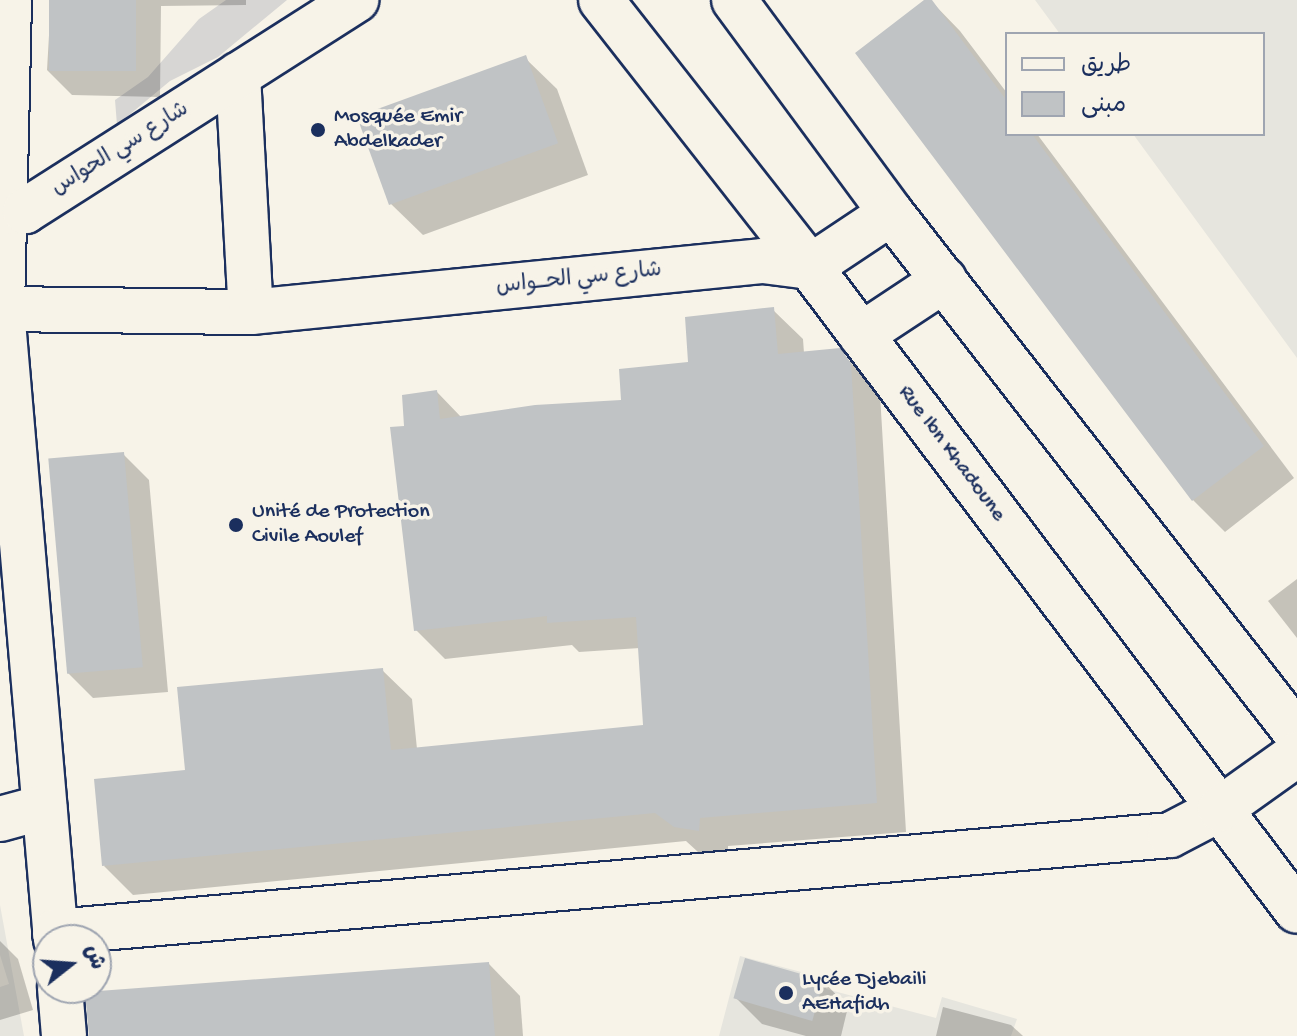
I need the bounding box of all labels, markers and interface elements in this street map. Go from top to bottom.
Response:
legend [1005,32,1265,136]
text: طريق [1081,52,1131,81]
text: مبنى [1081,92,1126,121]
street label: شارع سي الحواس [48,97,194,203]
place label: Mosquée Emir Abdelkader [334,104,462,156]
marker: Mosquée Emir Abdelkader [309,121,327,139]
street label: شارع سي الحــواس [495,258,663,302]
street label: Rue Ibn Khadoune [891,381,1011,527]
place label: Unité de Protection Civile Aoulef [252,499,430,550]
marker: Unité de Protection Civile Aoulef [227,516,245,534]
north arrow [32,924,112,1004]
text: ش [77,942,109,973]
place label: Lycée Djebaili AEHafidh [802,967,927,1018]
marker: Lycée Djebaili AEHafidh [777,984,795,1002]

